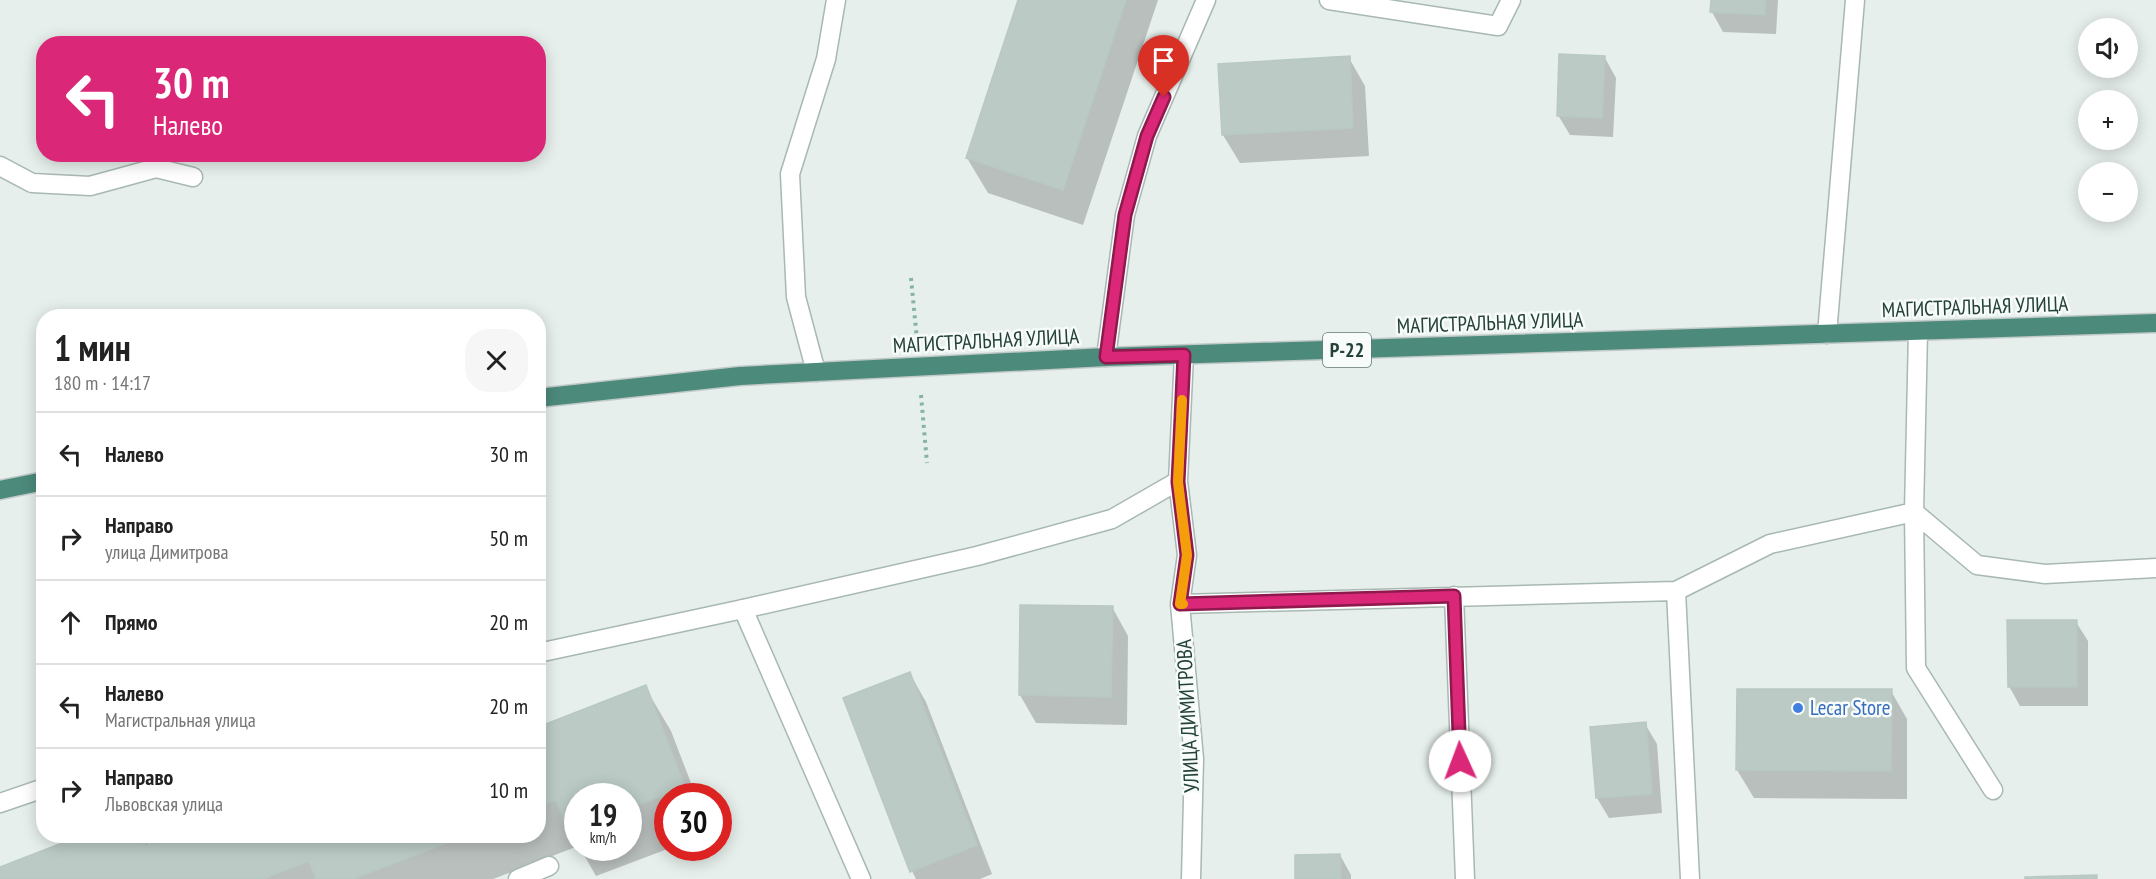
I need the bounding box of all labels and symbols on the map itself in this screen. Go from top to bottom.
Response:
pin [1138,35,1189,97]
street label: МАГИСТРАЛЬНАЯ УЛИЦА [1881,290,2069,323]
street label: МАГИСТРАЛЬНАЯ УЛИЦА [1396,306,1584,339]
street label: МАГИСТРАЛЬНАЯ УЛИЦА [892,322,1080,359]
road number: Р-22 [1323,333,1371,367]
street label: УЛИЦА ДИМИТРОВА [1170,639,1205,793]
place label: Lecar Store [1810,694,1890,721]
marker: Lecar Store [1791,701,1805,715]
position arrow [1428,729,1492,793]
speed limit sign: 30 [654,783,732,861]

